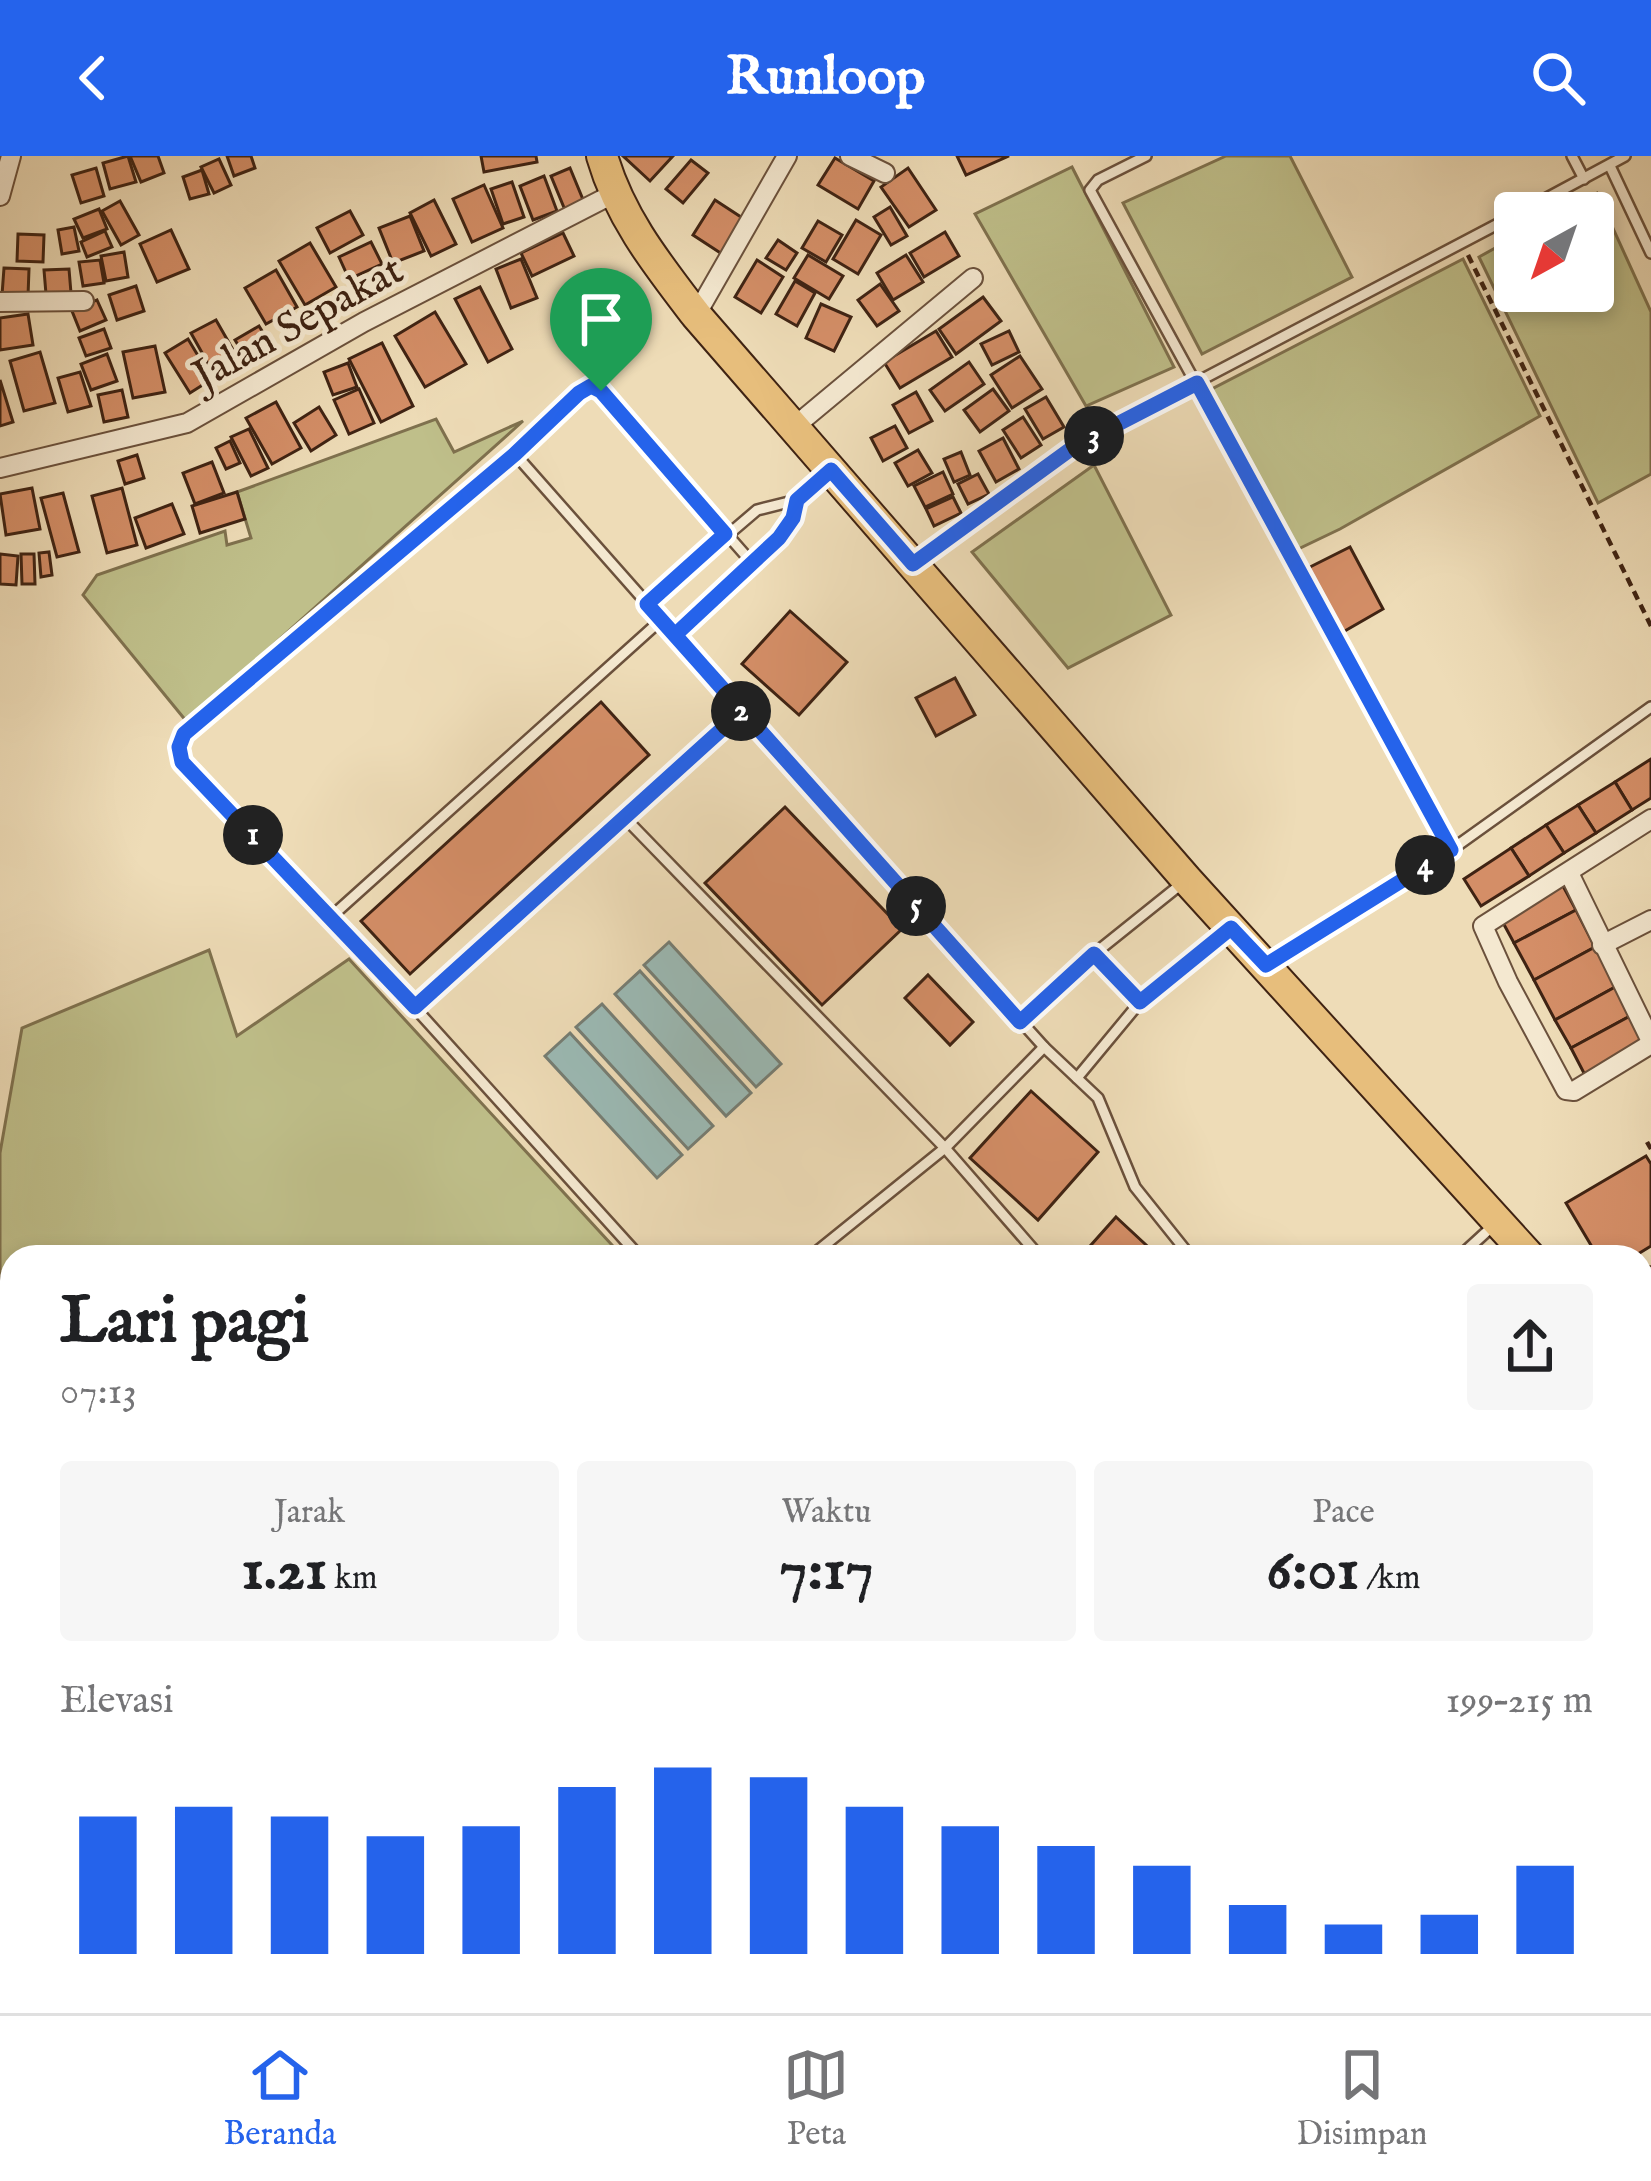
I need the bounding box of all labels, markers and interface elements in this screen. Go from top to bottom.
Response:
text: Runloop [726,44,925,113]
icon: back [60,45,126,111]
icon: search [1525,45,1591,111]
north arrow [1494,192,1614,312]
map controls [1494,192,1614,312]
street label: Jalan Sepakat [181,245,413,405]
pin [550,268,652,391]
icon: arrive [568,286,634,352]
pin: 3 [1064,406,1124,466]
text: 3 [1088,415,1100,457]
pin: 2 [711,681,771,741]
text: 2 [733,690,749,732]
pin: 1 [223,805,283,865]
text: 1 [247,814,259,856]
pin: 4 [1395,835,1455,895]
text: 4 [1417,844,1433,886]
pin: 5 [886,876,946,936]
text: 5 [910,885,922,927]
text: Lari pagi [60,1281,310,1365]
button: share [1467,1284,1593,1410]
text: 07:13 [60,1368,137,1417]
text: Jarak [274,1492,345,1534]
text: Waktu [782,1492,871,1534]
text: Pace [1312,1492,1375,1534]
text: 1.21 [241,1534,327,1610]
text: 7:17 [779,1534,874,1610]
text: 6:01 [1266,1534,1359,1610]
text: km [327,1558,378,1600]
text: /km [1359,1558,1421,1600]
text: Elevasi [60,1677,174,1726]
text: 199–215 m [1446,1677,1593,1726]
tab: Beranda [224,2042,336,2156]
tab: Peta [783,2042,849,2156]
tab: Disimpan [1296,2042,1427,2156]

